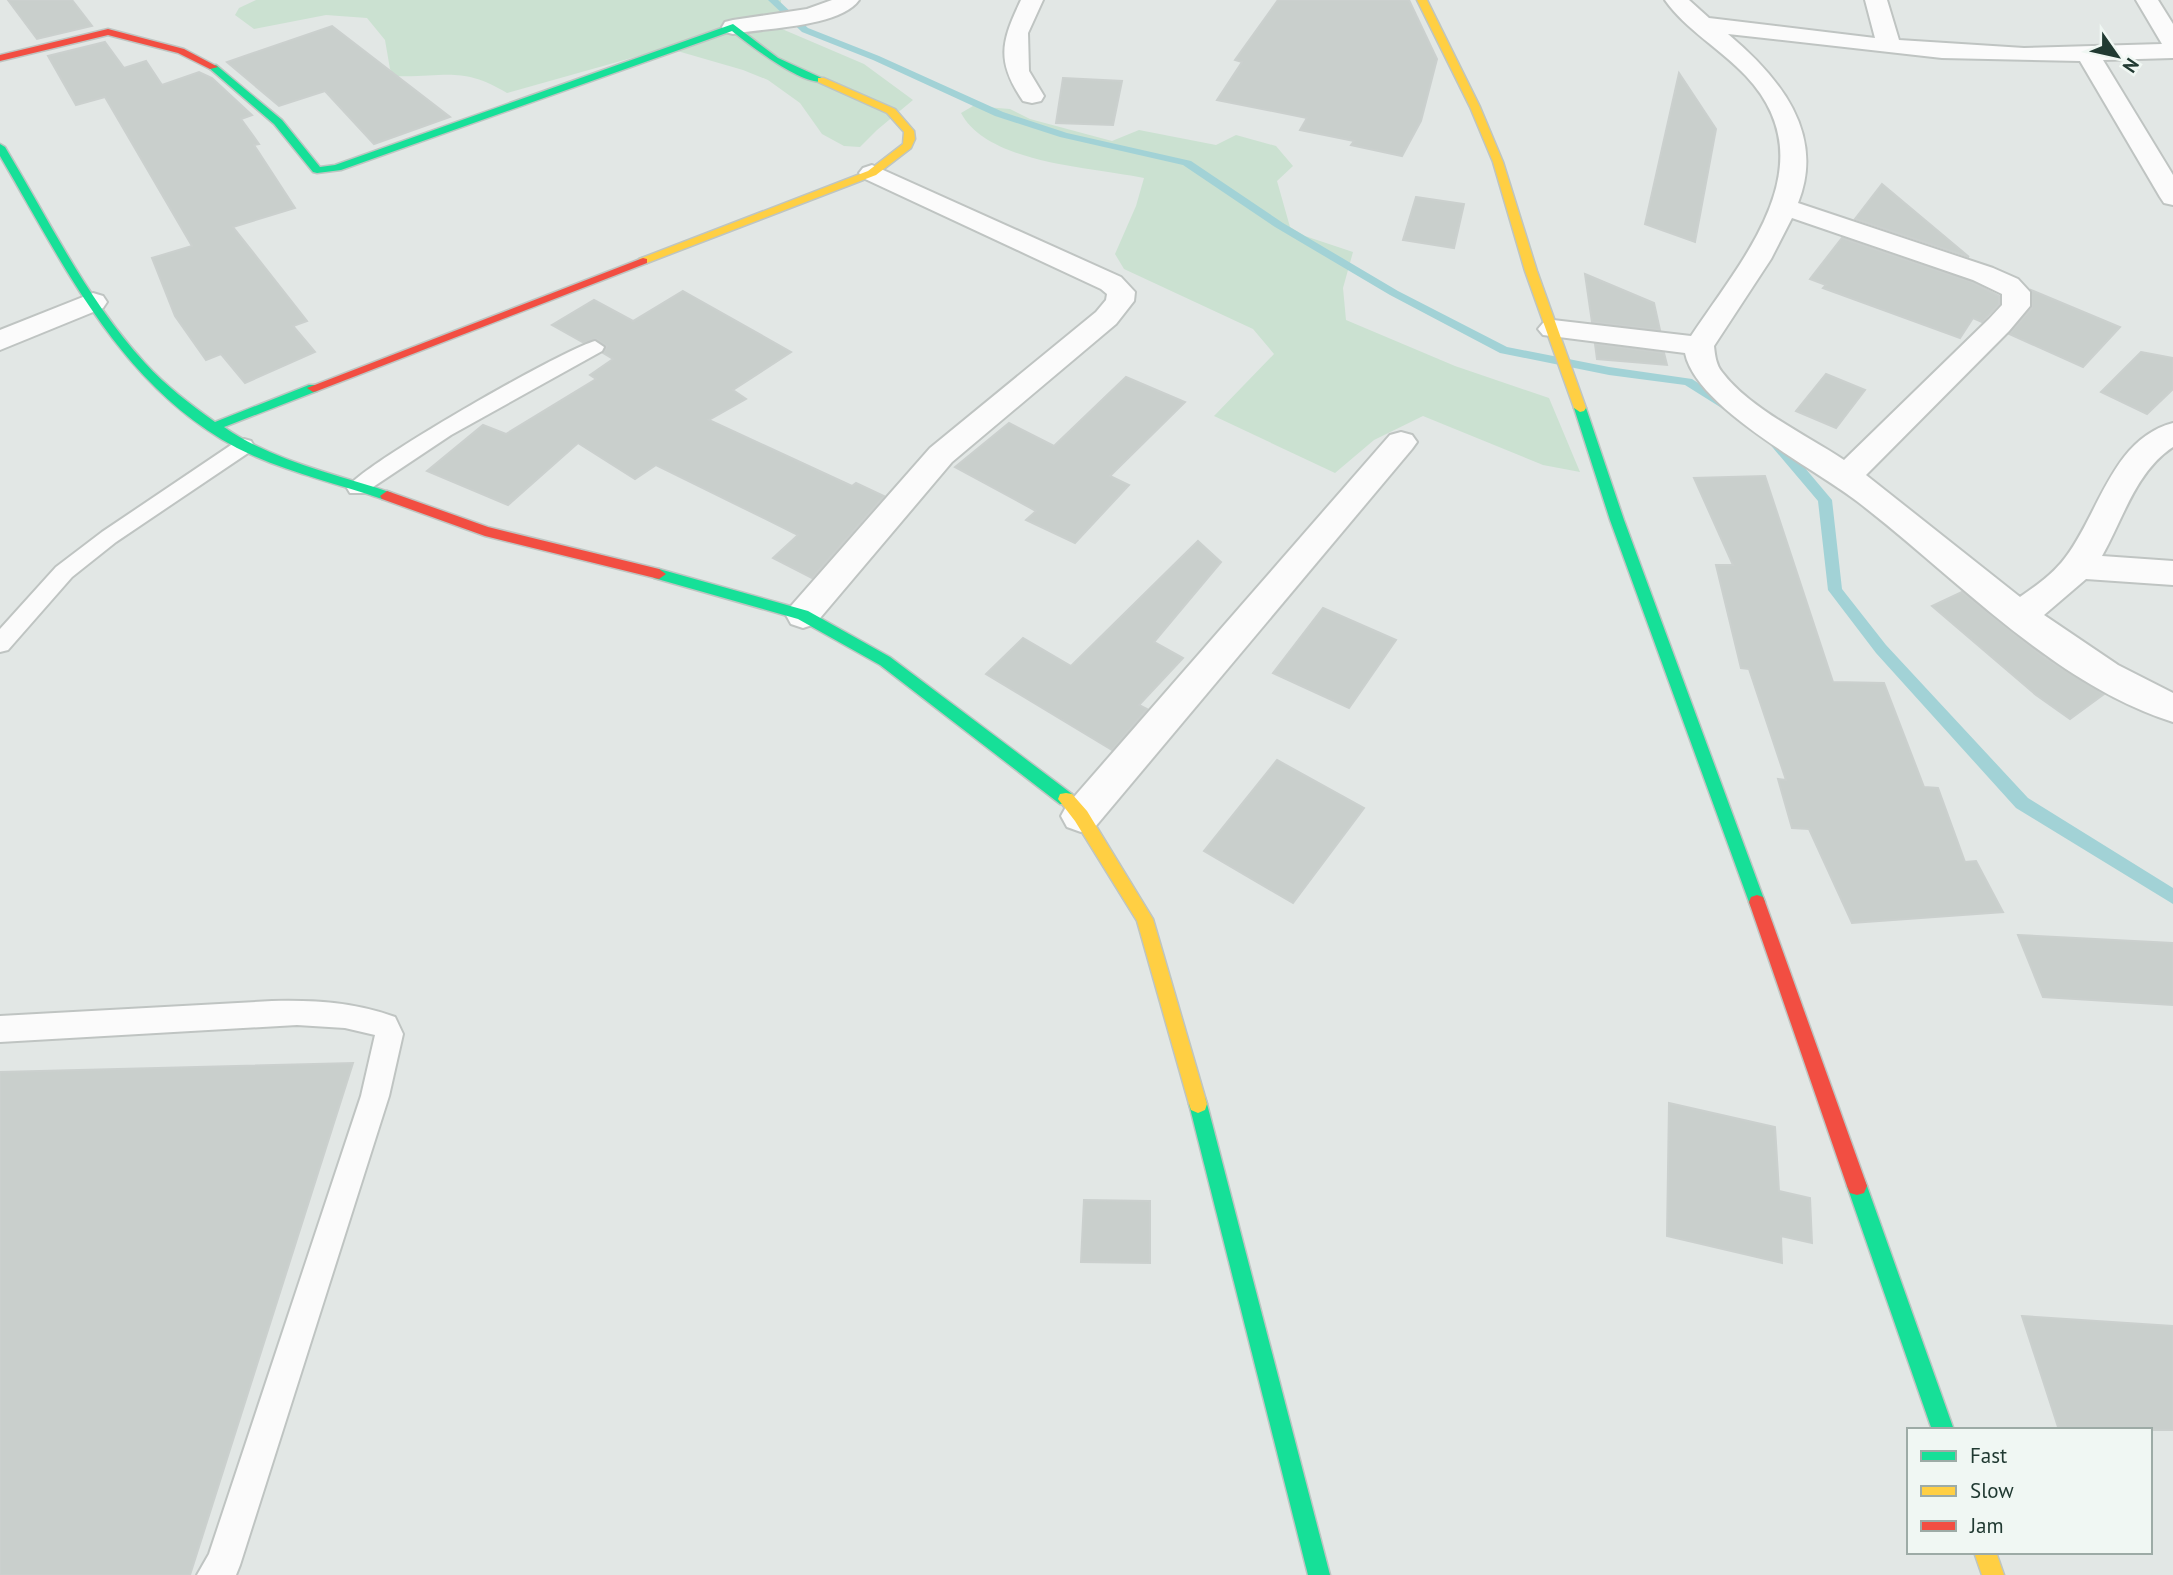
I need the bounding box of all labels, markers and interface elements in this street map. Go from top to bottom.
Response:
north arrow [2082,21,2152,91]
text: N [2118,54,2145,77]
legend [1907,1428,2152,1554]
text: Fast [1970,1442,2007,1469]
text: Slow [1970,1477,2014,1504]
text: Jam [1969,1512,2004,1539]

